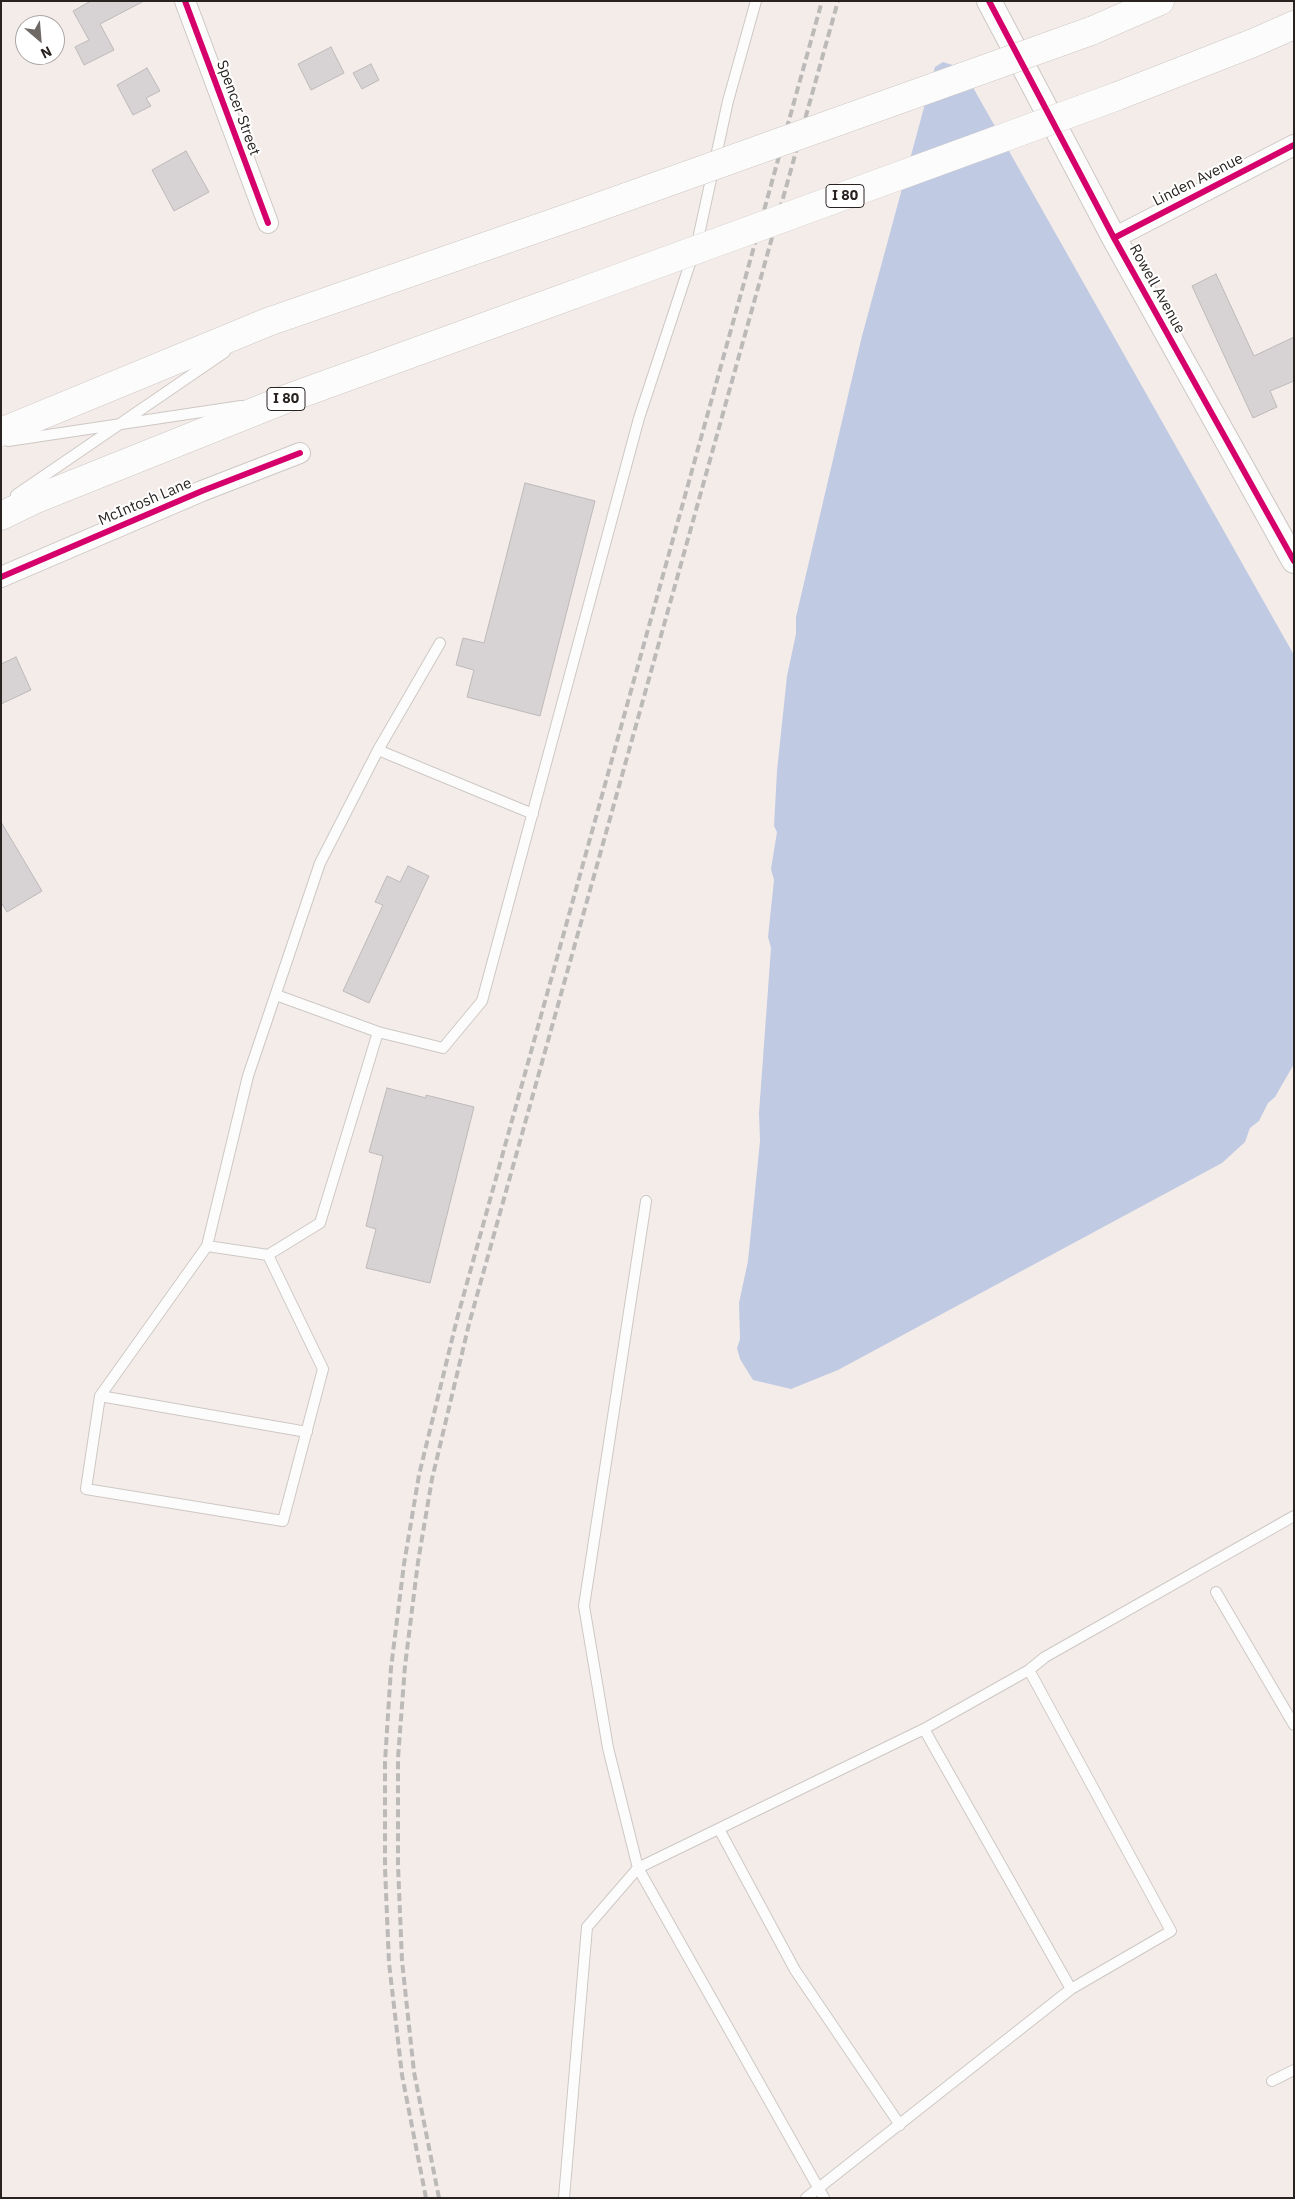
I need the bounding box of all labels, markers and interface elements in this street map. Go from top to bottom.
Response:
north arrow [15,15,65,65]
text: N [38,42,55,63]
street label: Spencer Street [212,58,264,158]
street label: Linden Avenue [1150,150,1246,210]
road number: I 80 [826,185,864,208]
street label: Rowell Avenue [1125,241,1189,337]
road number: I 80 [267,388,305,410]
street label: McIntosh Lane [96,474,194,530]

